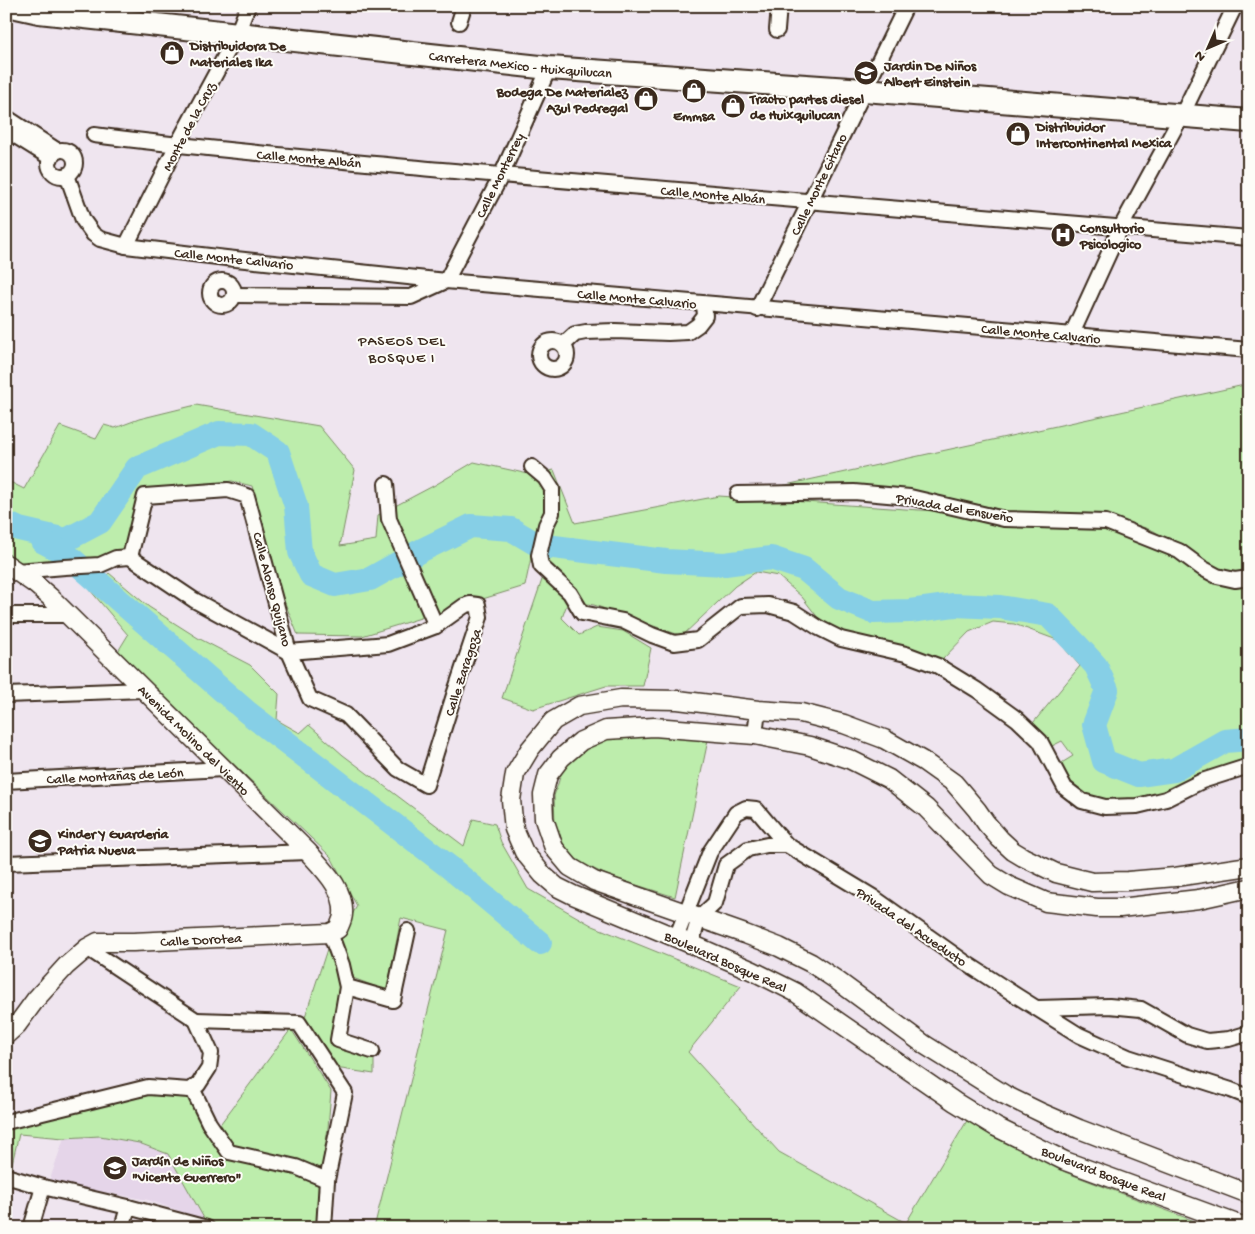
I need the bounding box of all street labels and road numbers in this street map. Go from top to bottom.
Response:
street label: Carretera Mexico - Huixquilucan [428,49,613,83]
street label: Monte de la Cruz [160,79,221,174]
street label: Calle Monterrey [473,131,529,221]
street label: Calle Monte Gitano [788,131,852,239]
street label: Calle Monte Albán [256,147,362,174]
street label: Calle Monte Albán [660,183,766,210]
street label: Calle Monte Calvario [173,246,294,275]
street label: Calle Monte Calvario [576,287,697,314]
street label: Calle Monte Calvario [980,322,1101,349]
street label: Privada del Ensueño [893,491,1015,528]
street label: Calle Alonso Quijano [247,531,294,649]
street label: Calle Zaragoza [442,626,487,719]
street label: Avenida Molino del Viento [133,682,252,800]
street label: Calle Montañas de León [46,765,184,790]
street label: Privada del Acueducto [851,884,969,971]
street label: Boulevard Bosque Real [660,928,789,998]
street label: Calle Dorotea [160,931,243,952]
street label: Boulevard Bosque Real [1037,1143,1168,1207]

